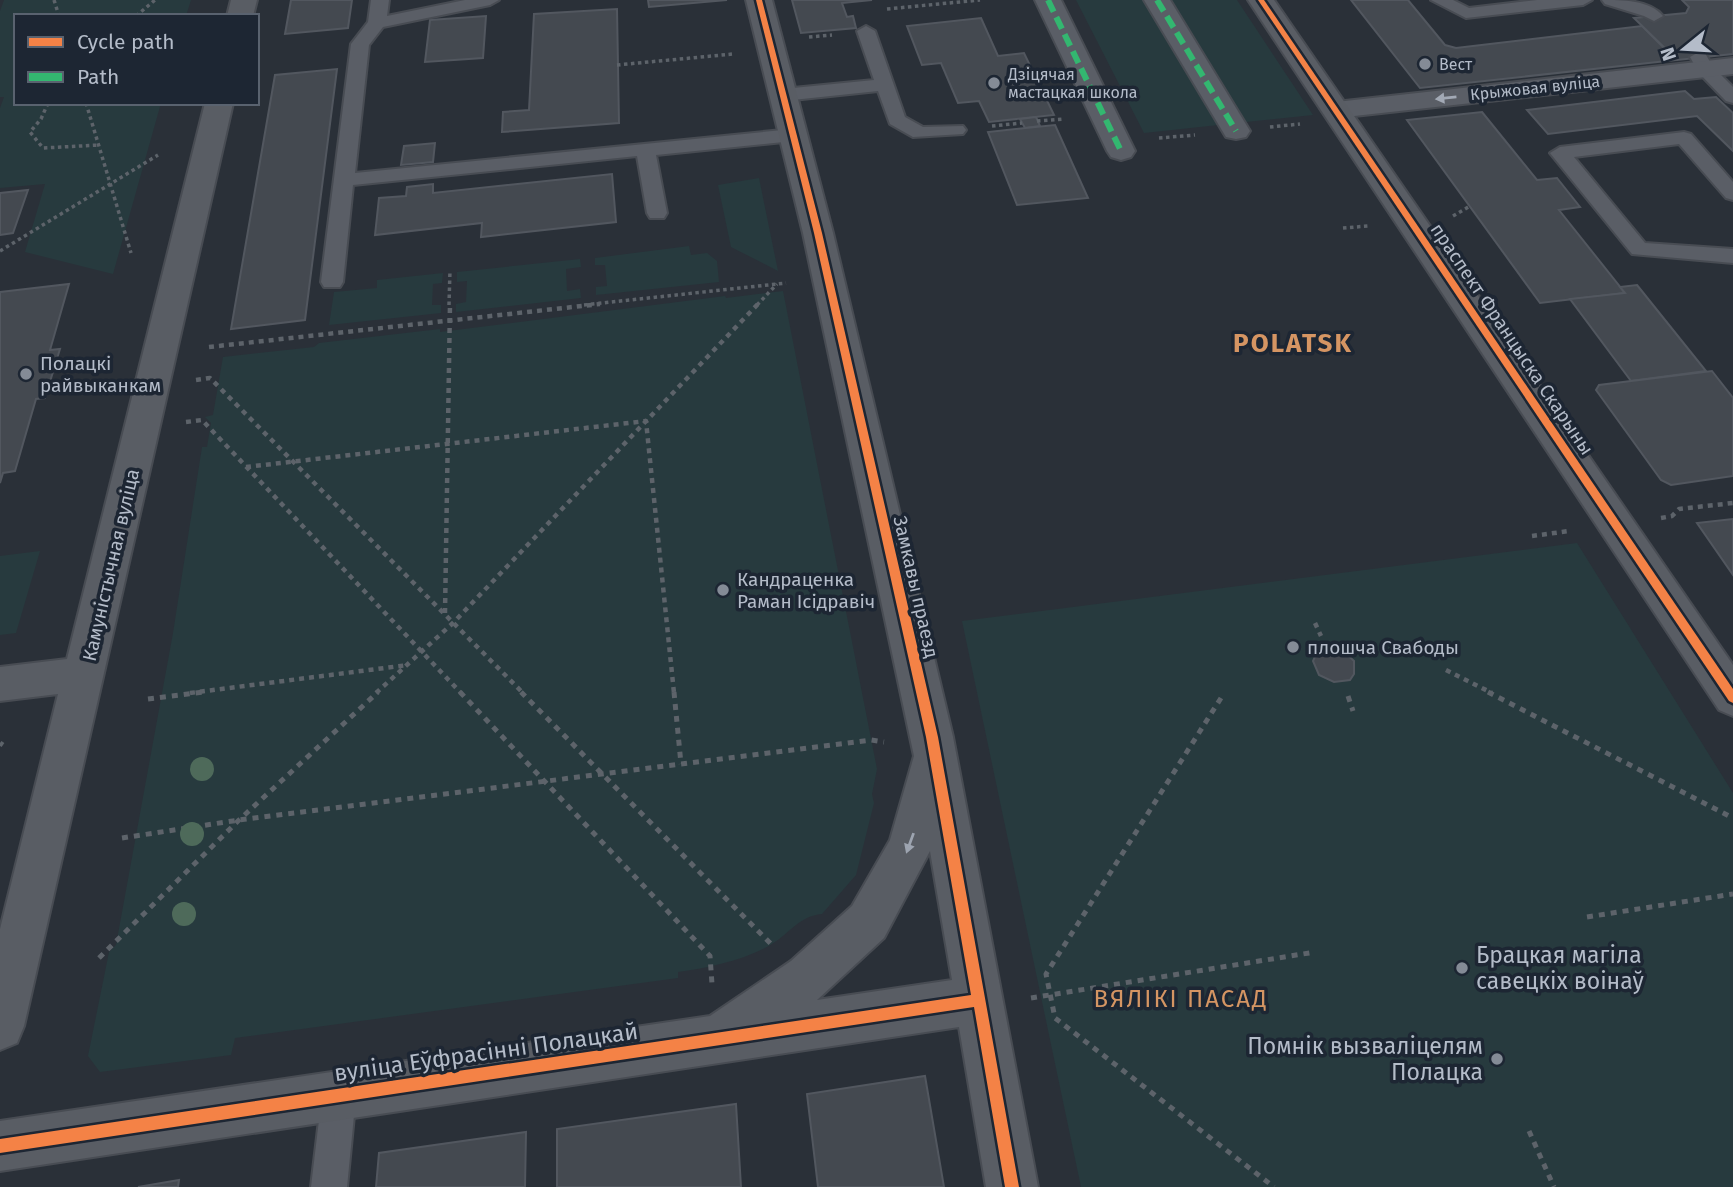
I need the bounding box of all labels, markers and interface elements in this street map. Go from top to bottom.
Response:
legend [14,14,259,105]
north arrow [1649,14,1719,84]
text: Cycle path [77,29,175,55]
text: N [1655,45,1681,64]
place label: Вест [1439,55,1473,74]
marker: Вест [1417,56,1433,72]
text: Path [77,64,119,90]
place label: Дзіцячая мастацкая школа [1007,65,1138,102]
street label: Крыжовая вуліца [1469,72,1601,104]
marker: Дзіцячая мастацкая школа [986,75,1002,91]
one-way arrow [1435,93,1457,104]
street label: праспект Францыска Скарыны [1426,219,1598,459]
district label: POLATSK [1233,328,1353,359]
place label: Полацкі райвыканкам [40,352,161,397]
marker: Полацкі райвыканкам [18,366,34,382]
street label: Камуністычная вуліца [78,467,144,663]
street label: Замкавы праезд [888,514,944,660]
place label: Кандраценка Раман Ісідравіч [737,568,875,613]
marker: Кандраценка Раман Ісідравіч [715,582,731,598]
place label: плошча Свабоды [1307,636,1459,659]
marker: плошча Свабоды [1285,639,1301,655]
one-way arrow [904,832,915,853]
place label: Брацкая магіла савецкіх воінаў [1476,941,1644,995]
marker: Брацкая магіла савецкіх воінаў [1454,960,1470,976]
district label: ВЯЛІКІ ПАСАД [1093,985,1269,1013]
street label: вуліца Еўфрасінні Полацкай [332,1017,640,1087]
place label: Помнік вызваліцелям Полацка [1247,1032,1483,1086]
marker: Помнік вызваліцелям Полацка [1489,1051,1505,1067]

